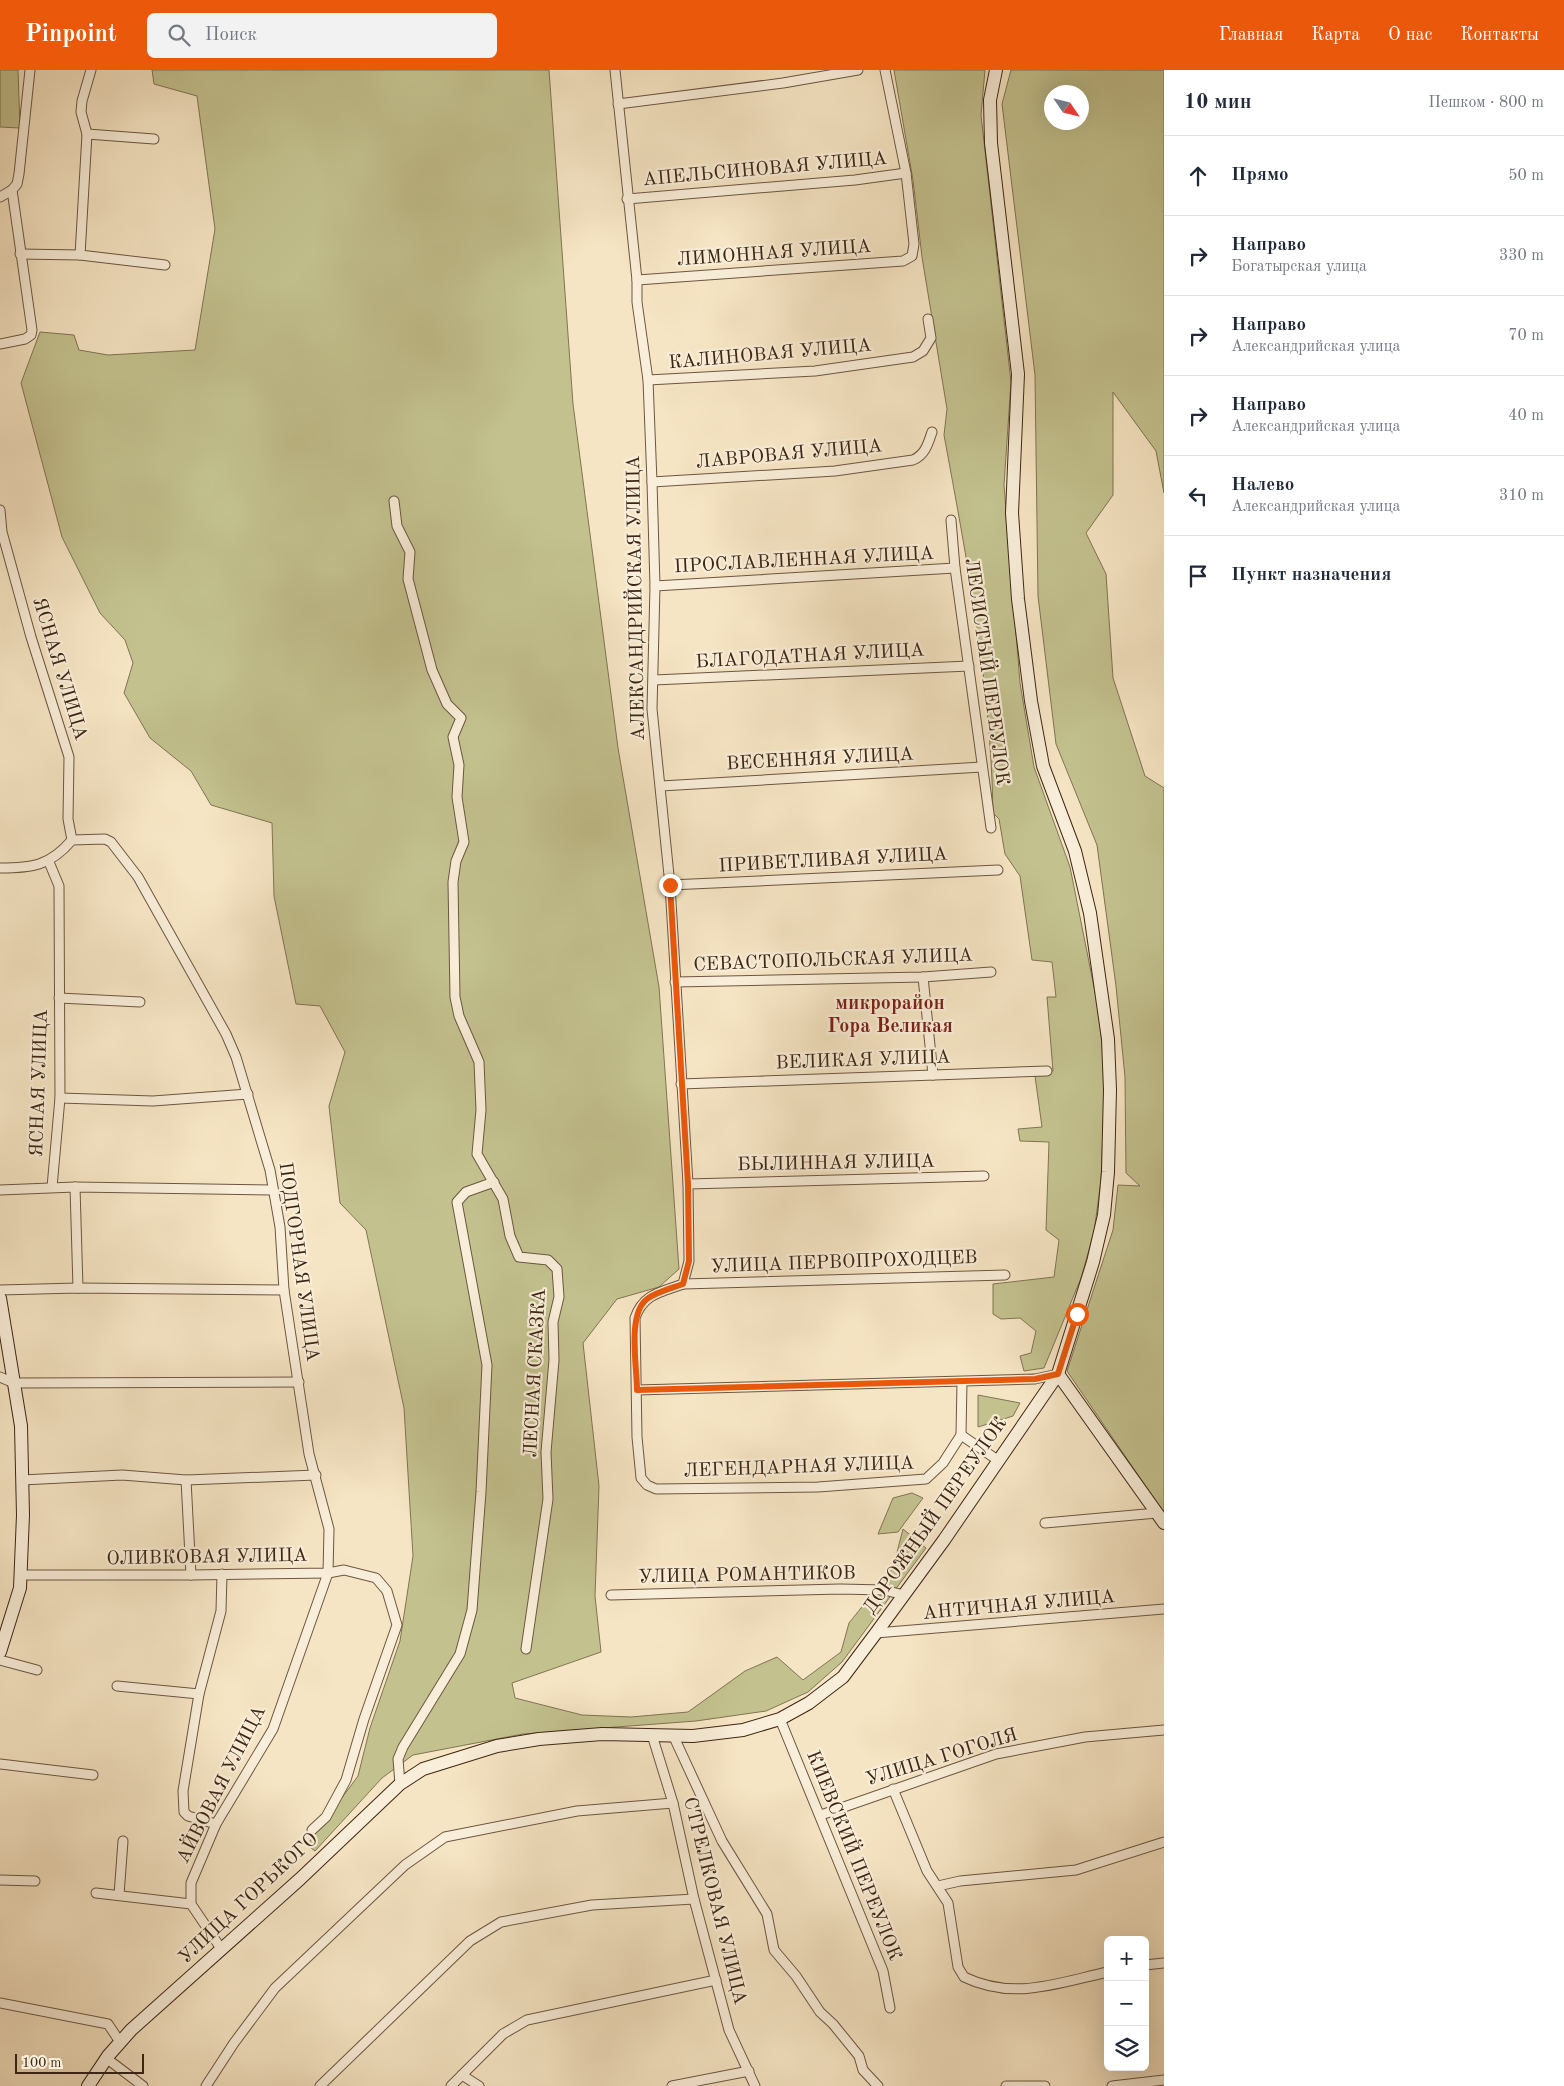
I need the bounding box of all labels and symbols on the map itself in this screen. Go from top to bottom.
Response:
north arrow [1044,85,1089,130]
street label: АПЕЛЬСИНОВАЯ УЛИЦА [642,150,888,190]
street label: ЛИМОННАЯ УЛИЦА [676,238,872,270]
street label: КАЛИНОВАЯ УЛИЦА [668,337,873,373]
street label: ЛАВРОВАЯ УЛИЦА [695,437,884,473]
street label: АЛЕКСАНДРИЙСКАЯ УЛИЦА [621,455,649,741]
street label: ПРОСЛАВЛЕННАЯ УЛИЦА [673,545,935,577]
street label: ЛЕСИСТЫЙ ПЕРЕУЛОК [961,557,1015,787]
street label: ЯСНАЯ УЛИЦА [28,595,90,743]
street label: БЛАГОДАТНАЯ УЛИЦА [695,641,925,672]
street label: ВЕСЕННЯЯ УЛИЦА [726,746,915,774]
street label: ПРИВЕТЛИВАЯ УЛИЦА [718,845,949,876]
route end [659,874,682,897]
street label: СЕВАСТОПОЛЬСКАЯ УЛИЦА [693,947,974,975]
district label: микрорайон Гора Великая [827,994,953,1037]
street label: ЯСНАЯ УЛИЦА [28,1008,52,1157]
street label: ВЕЛИКАЯ УЛИЦА [775,1048,951,1074]
street label: БЫЛИННАЯ УЛИЦА [737,1153,936,1175]
street label: ПОДГОРНАЯ УЛИЦА [275,1161,321,1363]
street label: УЛИЦА ПЕРВОПРОХОДЦЕВ [710,1249,978,1277]
street label: ЛЕСНАЯ СКАЗКА [522,1287,550,1458]
route start [1066,1303,1089,1326]
street label: ДОРОЖНЫЙ ПЕРЕУЛОК [857,1412,1011,1618]
street label: ЛЕГЕНДАРНАЯ УЛИЦА [683,1454,915,1482]
street label: ОЛИВКОВАЯ УЛИЦА [106,1547,308,1569]
street label: УЛИЦА РОМАНТИКОВ [638,1565,856,1587]
street label: АНТИЧНАЯ УЛИЦА [922,1588,1116,1624]
street label: АЙВОВАЯ УЛИЦА [170,1701,270,1867]
street label: УЛИЦА ГОГОЛЯ [864,1726,1020,1790]
street label: КИЕВСКИЙ ПЕРЕУЛОК [802,1747,908,1964]
street label: СТРЕЛКОВАЯ УЛИЦА [679,1795,749,2007]
street label: УЛИЦА ГОРЬКОГО [176,1830,322,1968]
scale bar [15,2051,144,2074]

